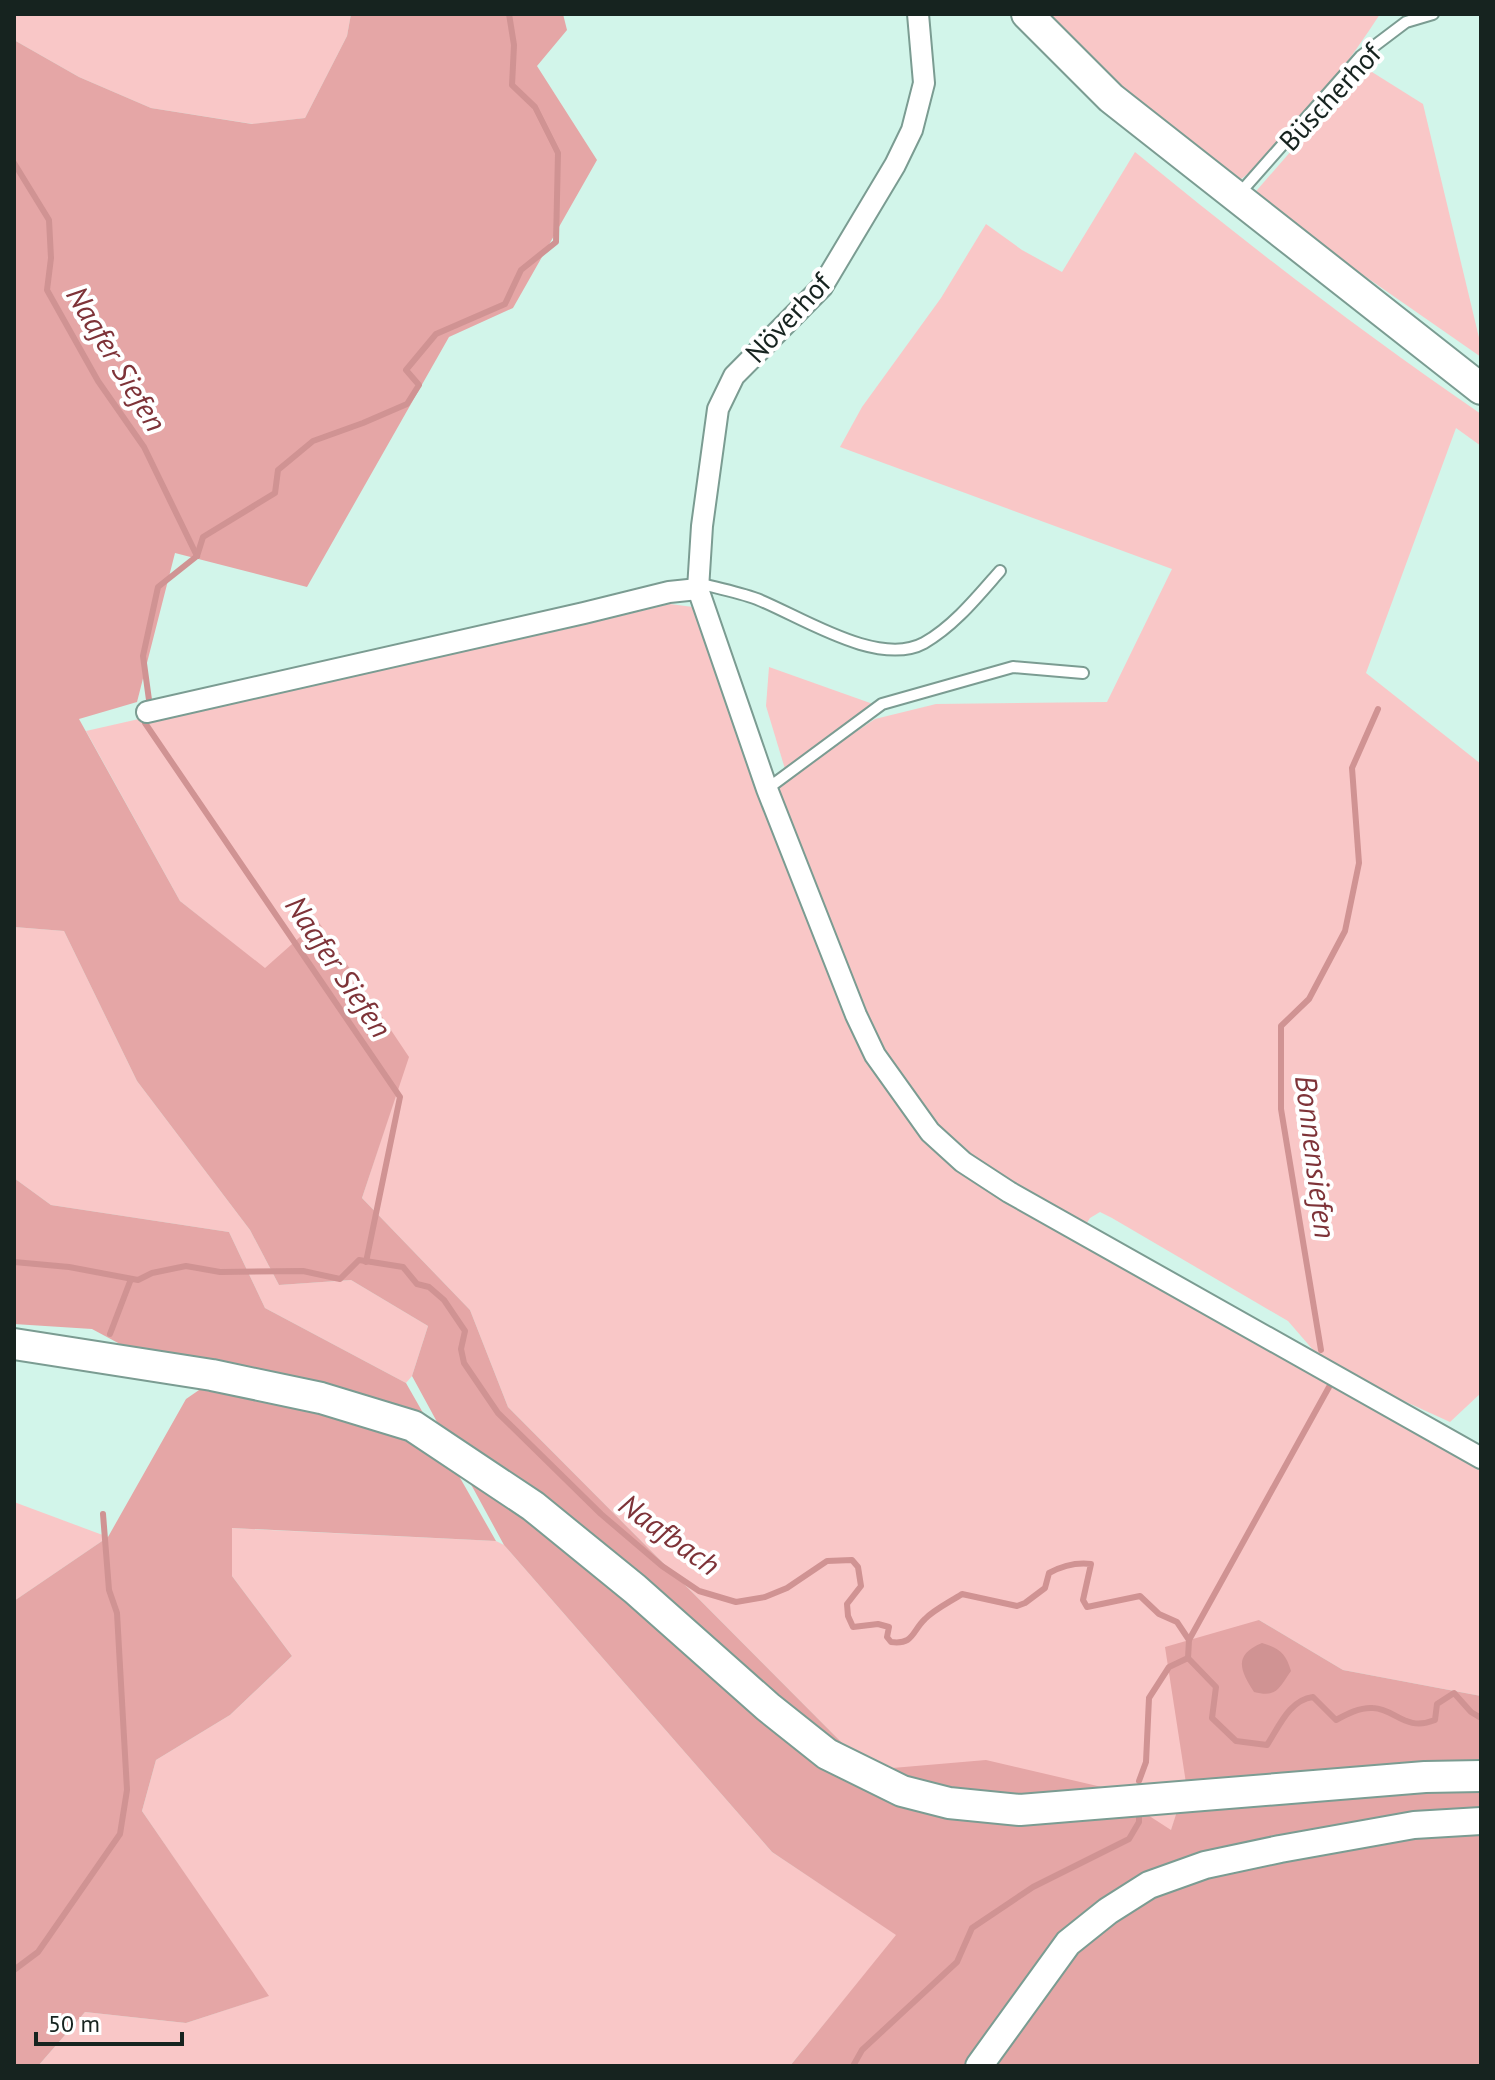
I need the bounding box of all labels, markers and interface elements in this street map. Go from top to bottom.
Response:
street label: Büscherhof [1270,34,1390,158]
street label: Növerhof [737,264,839,370]
water label: Naafer Siefen [59,278,176,438]
water label: Naafer Siefen [277,888,401,1045]
water label: Bonnensiefen [1287,1073,1346,1241]
water label: Naafbach [612,1484,728,1584]
scale bar [36,1996,182,2046]
text: 50 m [48,2008,100,2039]

